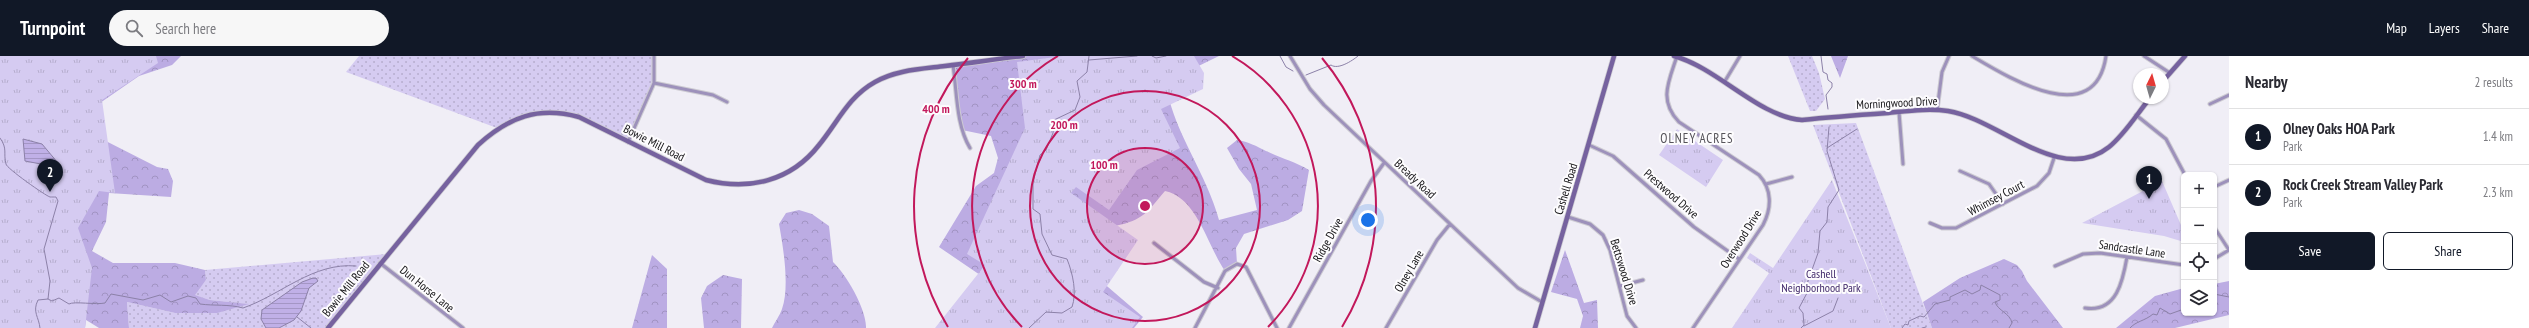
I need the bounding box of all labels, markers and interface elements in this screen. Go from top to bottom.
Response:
search box [109,10,389,46]
text: Turnpoint [20,16,85,40]
icon: search [123,17,145,39]
text: Search here [155,19,216,38]
text: Map [2386,19,2407,37]
text: Layers [2429,19,2460,37]
text: Share [2482,19,2509,37]
north arrow [2133,68,2169,104]
text: Nearby [2245,71,2288,93]
text: 2 results [2474,74,2513,91]
text: 300 m [1009,76,1037,91]
street label: Morningwood Drive [1856,93,1938,112]
text: 400 m [922,101,950,116]
text: 200 m [1050,117,1078,132]
text: Olney Oaks HOA Park [2283,119,2395,138]
street label: Bowie Mill Road [621,121,687,164]
text: 1 [2255,128,2261,145]
text: 1.4 km [2483,128,2513,145]
district label: OLNEY ACRES [1660,130,1734,147]
text: Park [2283,138,2302,155]
street label: Bready Road [1392,156,1439,202]
text: 100 m [1090,157,1118,172]
pin: 2 [37,159,63,192]
street label: Cashell Road [1551,161,1580,216]
street label: Prestwood Drive [1641,166,1702,221]
pin: 1 [2136,166,2162,199]
map controls [2181,172,2217,316]
button: + [2181,172,2217,208]
text: Rock Creek Stream Valley Park [2283,175,2443,194]
street label: Whimsey Court [1965,176,2027,219]
text: 2 [2255,184,2261,201]
text: 2.3 km [2483,184,2513,201]
text: Park [2283,194,2302,211]
centre of rings [1138,199,1152,213]
street label: Overwood Drive [1717,207,1765,271]
button: − [2181,208,2217,244]
your location [1358,210,1378,230]
street label: Ridge Drive [1309,215,1346,264]
button: Save [2245,232,2375,270]
button: Share [2383,232,2513,270]
street label: Sandcastle Lane [2098,236,2166,261]
street label: Bettswood Drive [1607,237,1642,307]
button: locate [2181,244,2217,280]
street label: Olney Lane [1391,247,1427,294]
street label: Bowie Mill Road [319,258,372,319]
street label: Dun Horse Lane [397,262,458,315]
park label: Cashell Neighborhood Park [1781,266,1861,295]
button: layers [2181,280,2217,316]

